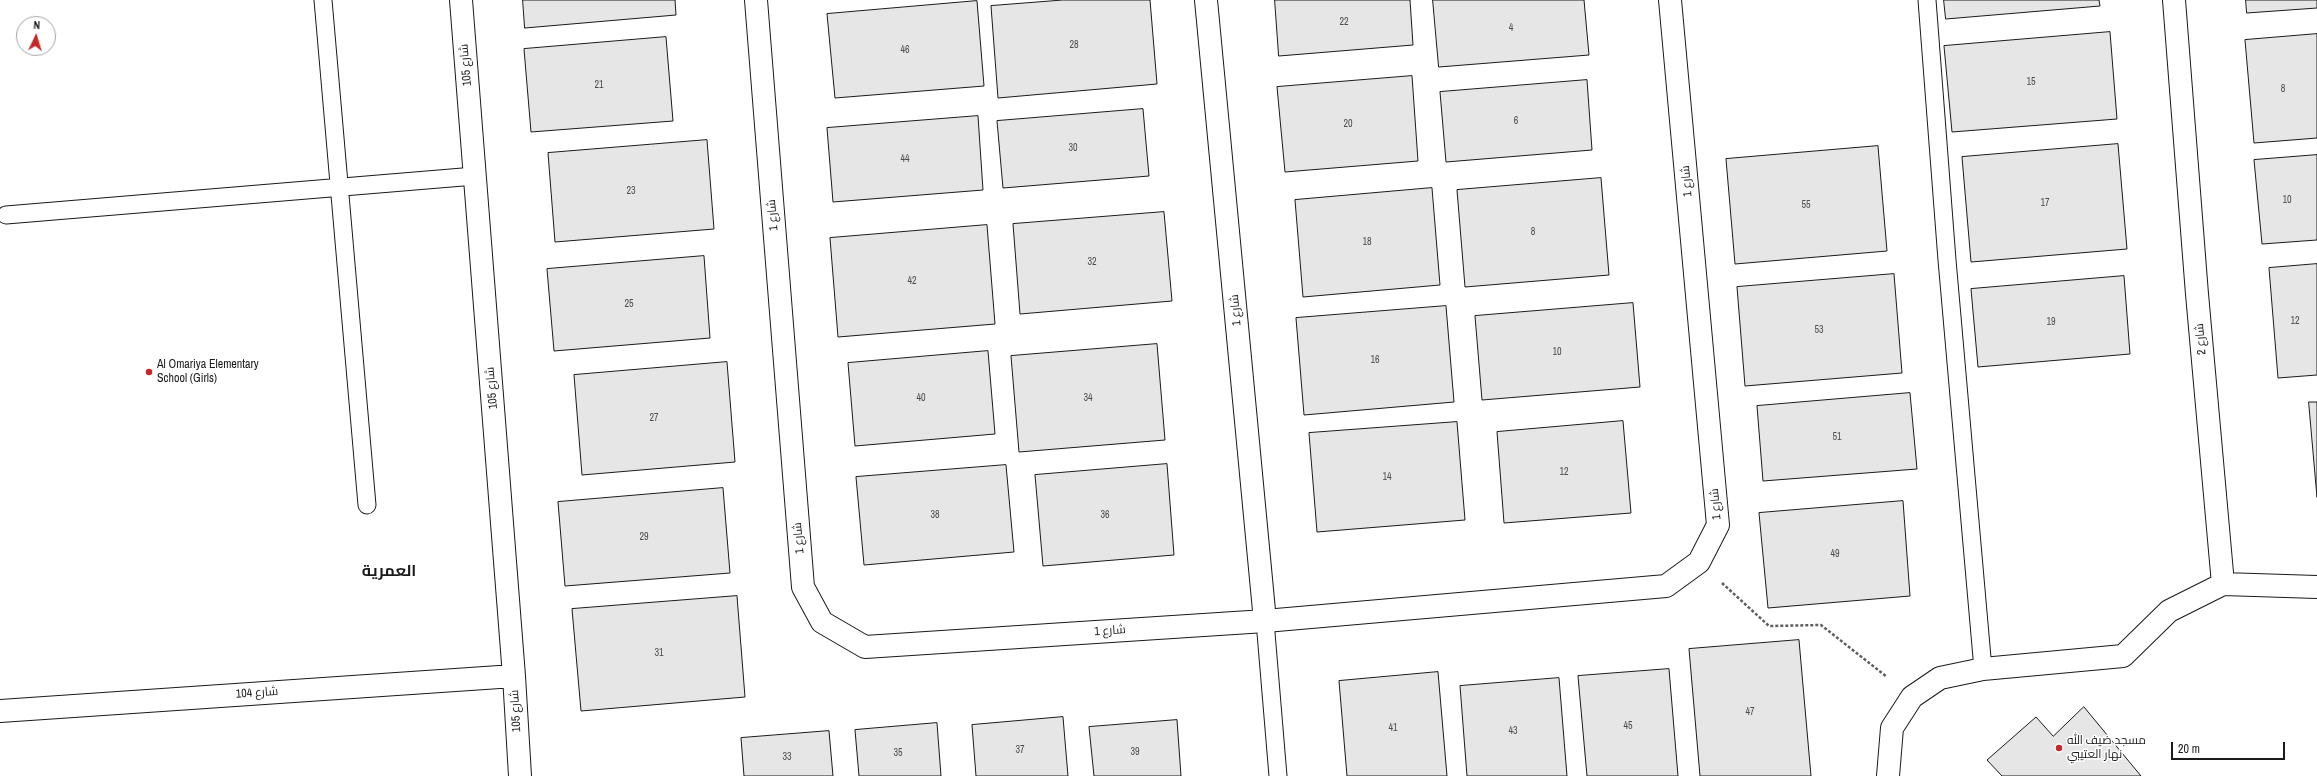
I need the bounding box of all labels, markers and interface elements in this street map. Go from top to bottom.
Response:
north arrow [16,16,56,56]
house number: 22 [1339,16,1349,28]
text: N [33,18,40,32]
house number: 4 [1509,22,1513,34]
house number: 28 [1069,39,1079,51]
street label: شارع 105 [457,43,475,87]
house number: 46 [900,44,910,56]
house number: 15 [2026,76,2036,88]
house number: 21 [594,79,604,91]
house number: 8 [2281,83,2285,95]
house number: 6 [1514,115,1518,127]
house number: 20 [1343,118,1353,130]
house number: 30 [1068,142,1078,154]
house number: 44 [900,153,910,165]
street label: شارع 1 [1678,165,1696,197]
house number: 23 [626,185,636,197]
house number: 10 [2282,194,2292,206]
house number: 17 [2040,197,2050,209]
street label: شارع 1 [764,199,782,231]
house number: 55 [1801,199,1811,211]
house number: 8 [1531,226,1535,238]
house number: 18 [1362,236,1372,248]
house number: 32 [1087,256,1097,268]
house number: 42 [907,275,917,287]
street label: شارع 1 [1227,294,1245,326]
house number: 25 [624,298,634,310]
house number: 12 [2290,315,2300,327]
house number: 19 [2046,316,2056,328]
street label: شارع 2 [2192,323,2210,355]
house number: 53 [1814,324,1824,336]
house number: 10 [1552,346,1562,358]
house number: 16 [1370,354,1380,366]
place label: Al Omariya Elementary School (Girls) [157,358,259,386]
street label: شارع 105 [483,366,501,410]
marker: Al Omariya Elementary School (Girls) [144,367,154,377]
house number: 40 [916,392,926,404]
house number: 34 [1083,392,1093,404]
house number: 27 [649,412,659,424]
house number: 51 [1832,431,1842,443]
house number: 12 [1559,466,1569,478]
house number: 14 [1382,471,1392,483]
street label: شارع 1 [1707,488,1725,520]
house number: 38 [930,509,940,521]
house number: 36 [1100,509,1110,521]
street label: شارع 1 [790,522,808,554]
house number: 29 [639,531,649,543]
house number: 49 [1830,548,1840,560]
district label: العمرية [362,562,416,582]
street label: شارع 1 [1094,623,1126,639]
house number: 31 [654,647,664,659]
street label: شارع 104 [235,684,279,702]
street label: شارع 105 [508,689,524,733]
house number: 47 [1745,706,1755,718]
house number: 45 [1623,720,1633,732]
house number: 41 [1388,722,1398,734]
house number: 43 [1508,725,1518,737]
place label: مسجد ضيف الله نهار العتيبي [2067,734,2146,762]
scale bar [2173,734,2287,760]
text: 20 m [2178,741,2200,757]
marker: مسجد ضيف الله نهار العتيبي [2054,743,2064,753]
house number: 37 [1015,744,1025,756]
house number: 39 [1130,746,1140,758]
house number: 35 [893,747,903,759]
house number: 33 [782,751,792,763]

